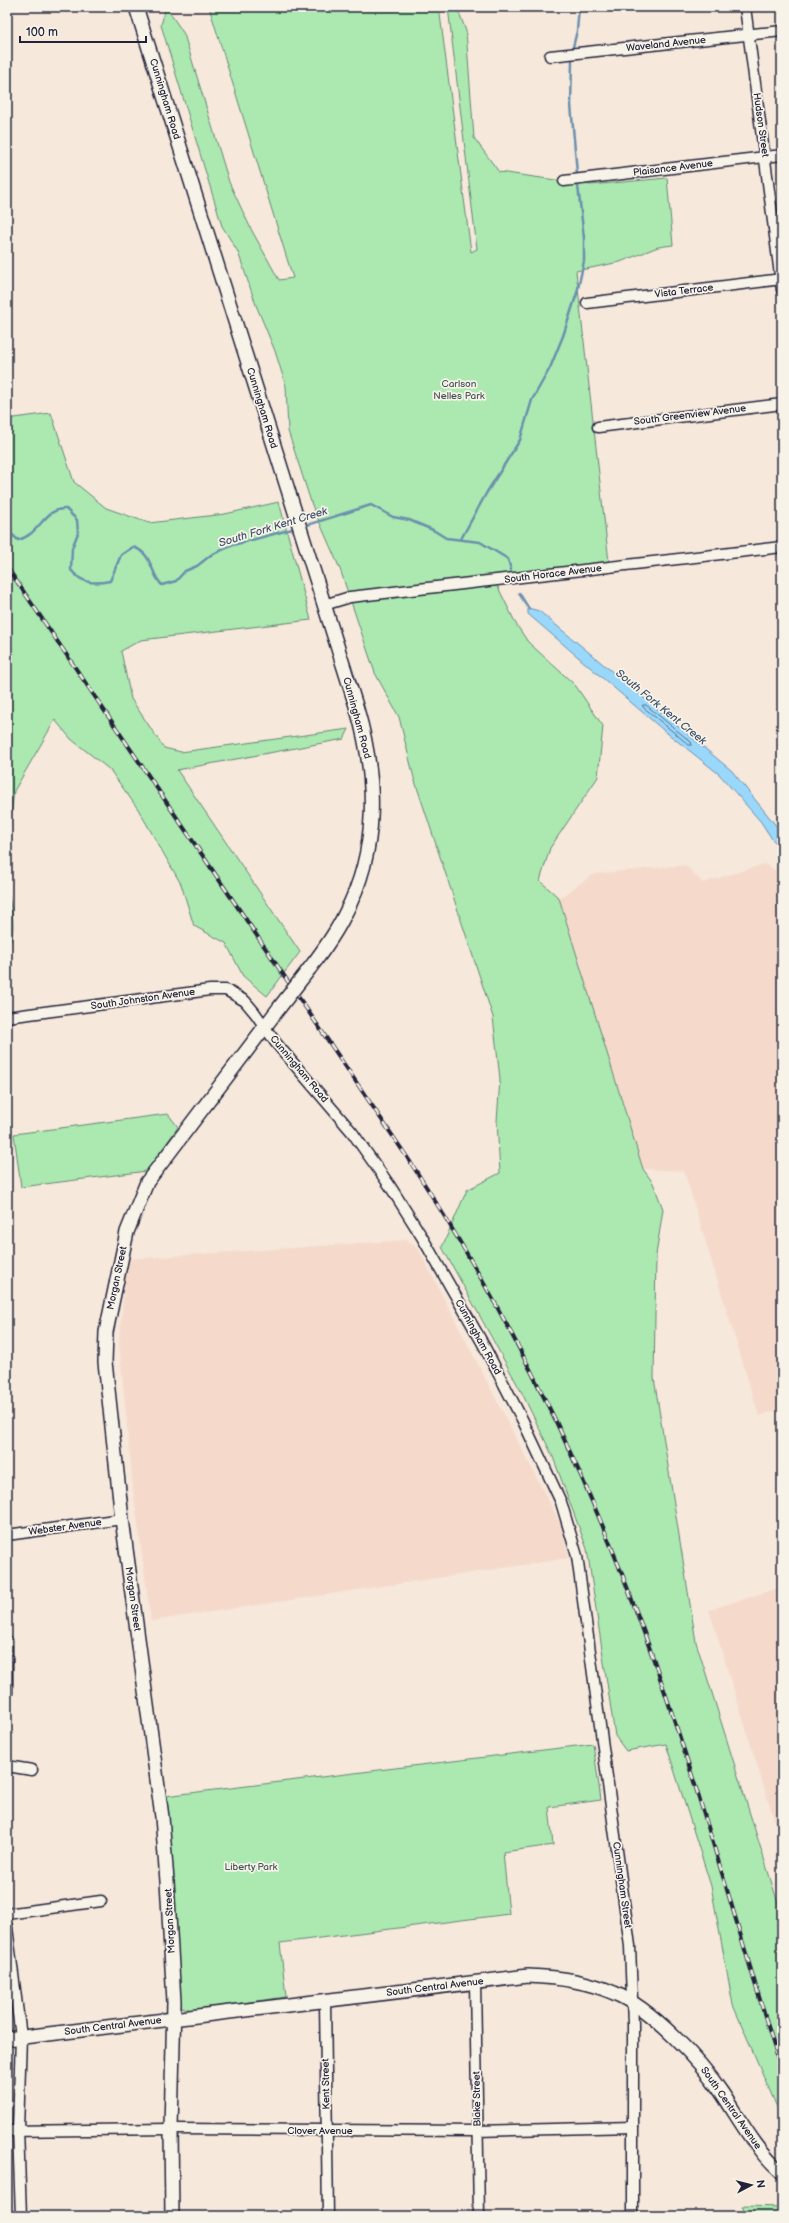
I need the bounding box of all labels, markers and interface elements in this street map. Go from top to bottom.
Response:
scale bar [20,18,146,44]
text: 100 m [26,25,58,40]
street label: Waveland Avenue [625,34,707,54]
street label: Cunningham Road [147,57,183,141]
street label: Hudson Street [751,92,771,158]
street label: Plaisance Avenue [632,157,714,179]
street label: Vista Terrace [654,281,714,301]
street label: Cunningham Road [244,366,280,450]
park label: Carlson Nelles Park [433,378,485,402]
street label: South Greenview Avenue [633,402,747,428]
water label: South Fork Kent Creek [217,504,329,550]
street label: South Horace Avenue [504,562,602,586]
water label: South Fork Kent Creek [613,666,709,748]
street label: Cunningham Road [340,676,374,760]
street label: South Johnston Avenue [90,986,196,1012]
street label: Cunningham Road [267,1033,331,1105]
street label: Morgan Street [104,1245,130,1311]
street label: Cunningham Road [452,1297,504,1377]
street label: Webster Avenue [28,1516,102,1538]
street label: Morgan Street [123,1566,143,1632]
street label: Cunningham Street [610,1841,634,1929]
park label: Liberty Park [224,1861,278,1873]
street label: Morgan Street [162,1888,178,1954]
street label: South Central Avenue [386,1975,484,1999]
street label: South Central Avenue [64,2014,162,2038]
street label: Kent Street [320,2058,332,2110]
street label: South Central Avenue [698,2064,764,2152]
street label: Blake Street [471,2071,483,2127]
street label: Clover Avenue [287,2125,353,2137]
north arrow [731,2165,771,2205]
text: N [753,2179,767,2189]

